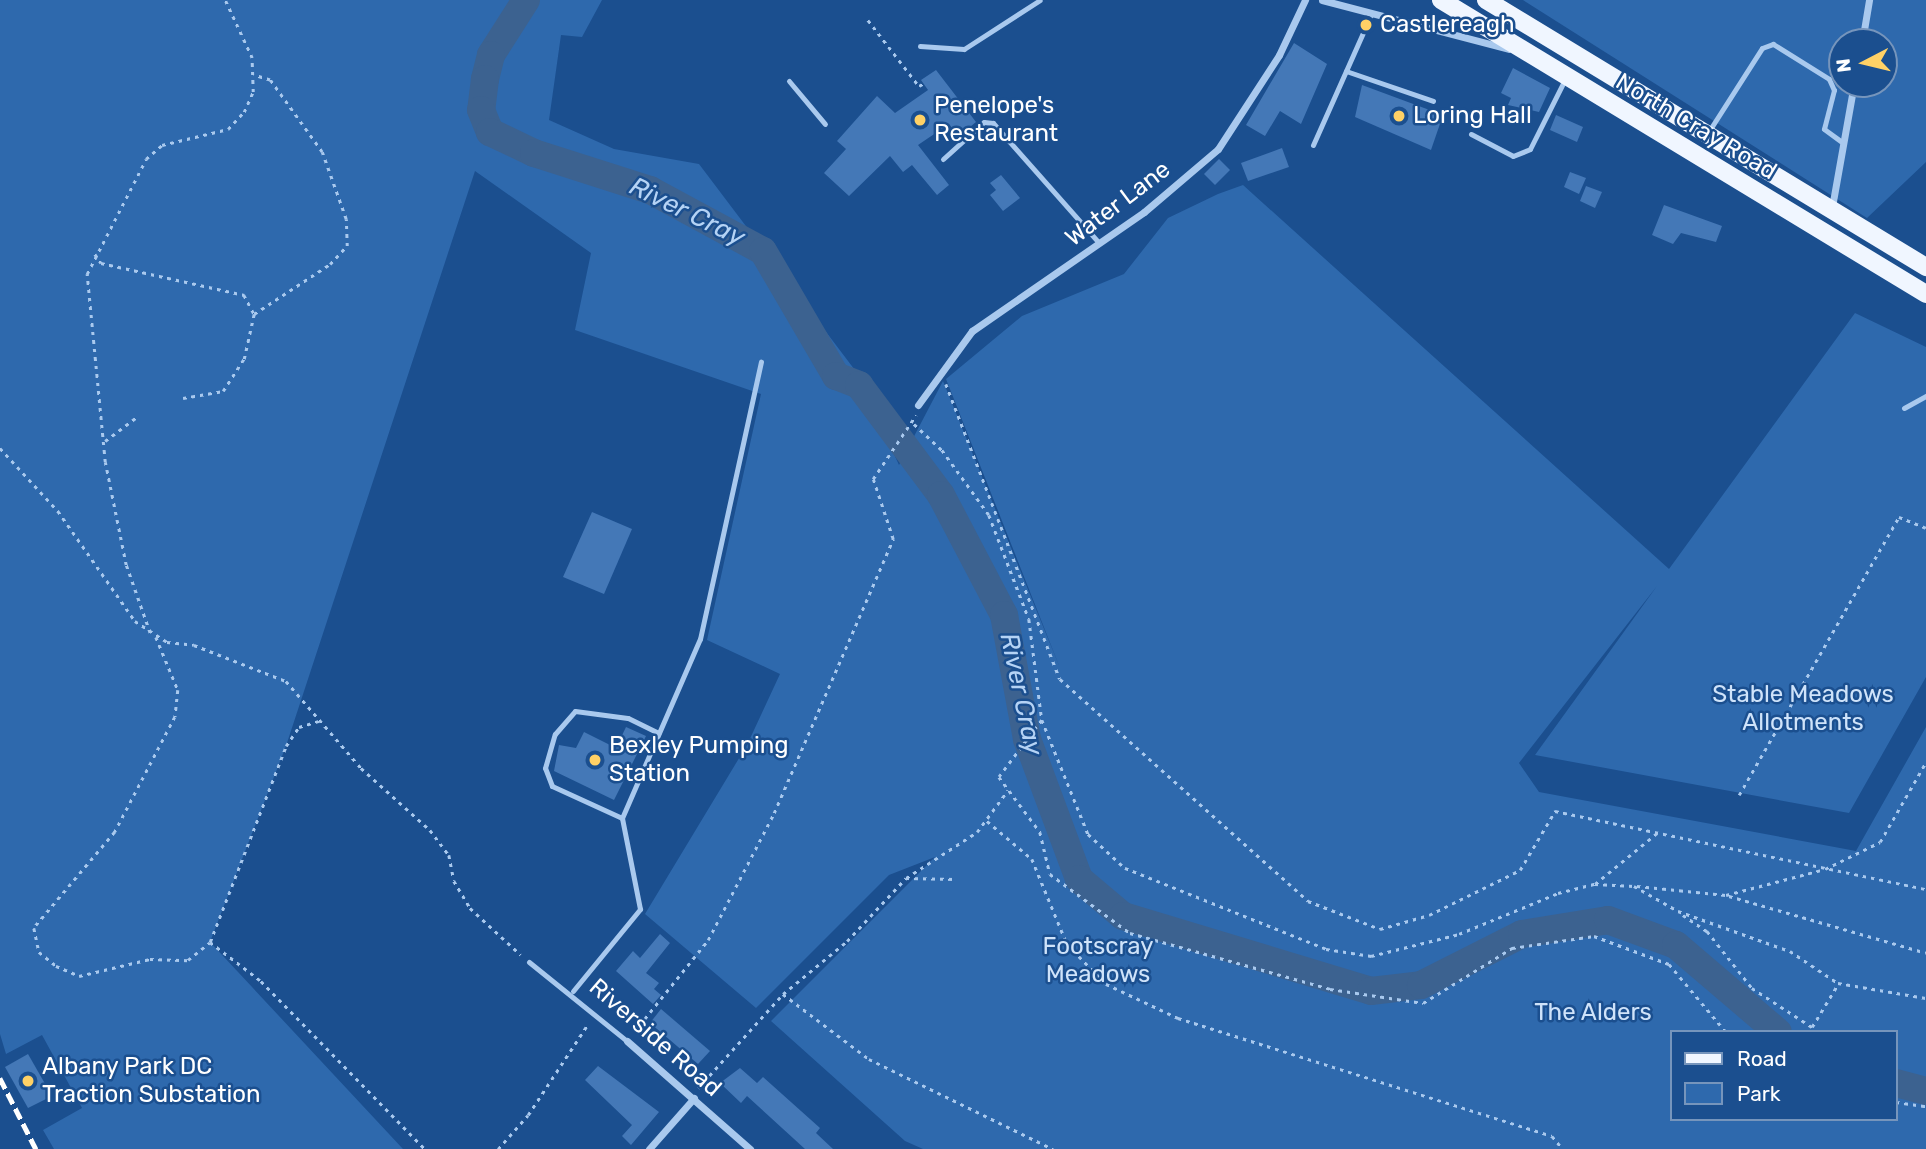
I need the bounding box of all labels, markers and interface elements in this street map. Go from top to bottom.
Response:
place label: Castlereagh [1380,11,1515,39]
marker: Castlereagh [1358,17,1374,33]
north arrow [1828,28,1898,98]
text: N [1831,57,1856,74]
street label: North Cray Road [1610,67,1782,187]
place label: Penelope's Restaurant [934,92,1058,148]
place label: Loring Hall [1413,102,1532,130]
marker: Loring Hall [1391,108,1407,124]
marker: Penelope's Restaurant [912,112,928,128]
street label: Water Lane [1060,155,1176,253]
water label: River Cray [624,171,750,253]
water label: River Cray [993,630,1049,758]
park label: Stable Meadows Allotments [1712,681,1894,737]
place label: Bexley Pumping Station [609,732,789,788]
marker: Bexley Pumping Station [587,752,603,768]
park label: Footscray Meadows [1042,933,1154,989]
street label: Riverside Road [583,973,727,1103]
park label: The Alders [1534,999,1652,1027]
legend [1671,1030,1898,1121]
text: Road [1737,1046,1787,1071]
place label: Albany Park DC Traction Substation [42,1053,261,1109]
marker: Albany Park DC Traction Substation [20,1073,36,1089]
text: Park [1737,1081,1781,1106]

